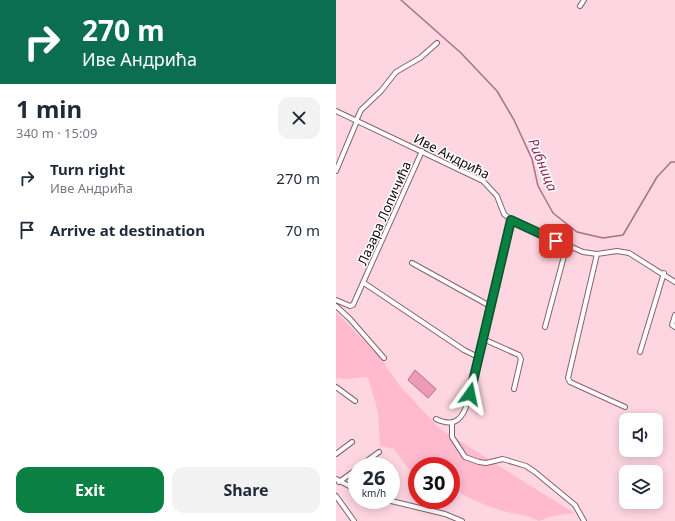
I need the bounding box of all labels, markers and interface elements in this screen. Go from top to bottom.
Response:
text: 270 m [82,11,165,49]
icon: right [16,16,68,68]
text: Иве Андрића [82,47,197,71]
text: 1 min [16,92,82,125]
button: close [278,97,320,139]
text: 340 m · 15:09 [16,124,97,142]
street label: Иве Андрића [411,129,493,183]
water label: Рибница [524,135,563,194]
street label: Лазара Лопичића [353,158,415,268]
text: Turn right [50,159,125,179]
icon: right [16,167,38,189]
text: 270 m [276,168,320,188]
text: Иве Андрића [50,179,133,197]
icon: arrive [16,219,38,241]
text: Arrive at destination [50,220,205,240]
text: 70 m [285,220,320,240]
pin [539,224,573,258]
icon: arrive [545,230,567,252]
position arrow [449,373,491,415]
map controls [619,413,663,509]
button: sound [619,413,663,457]
speed limit sign: 30 [408,457,460,509]
text: 26 [363,464,385,491]
button: layers [619,465,663,509]
button: Exit [16,467,164,513]
button: Share [172,467,320,513]
text: km/h [362,486,386,500]

